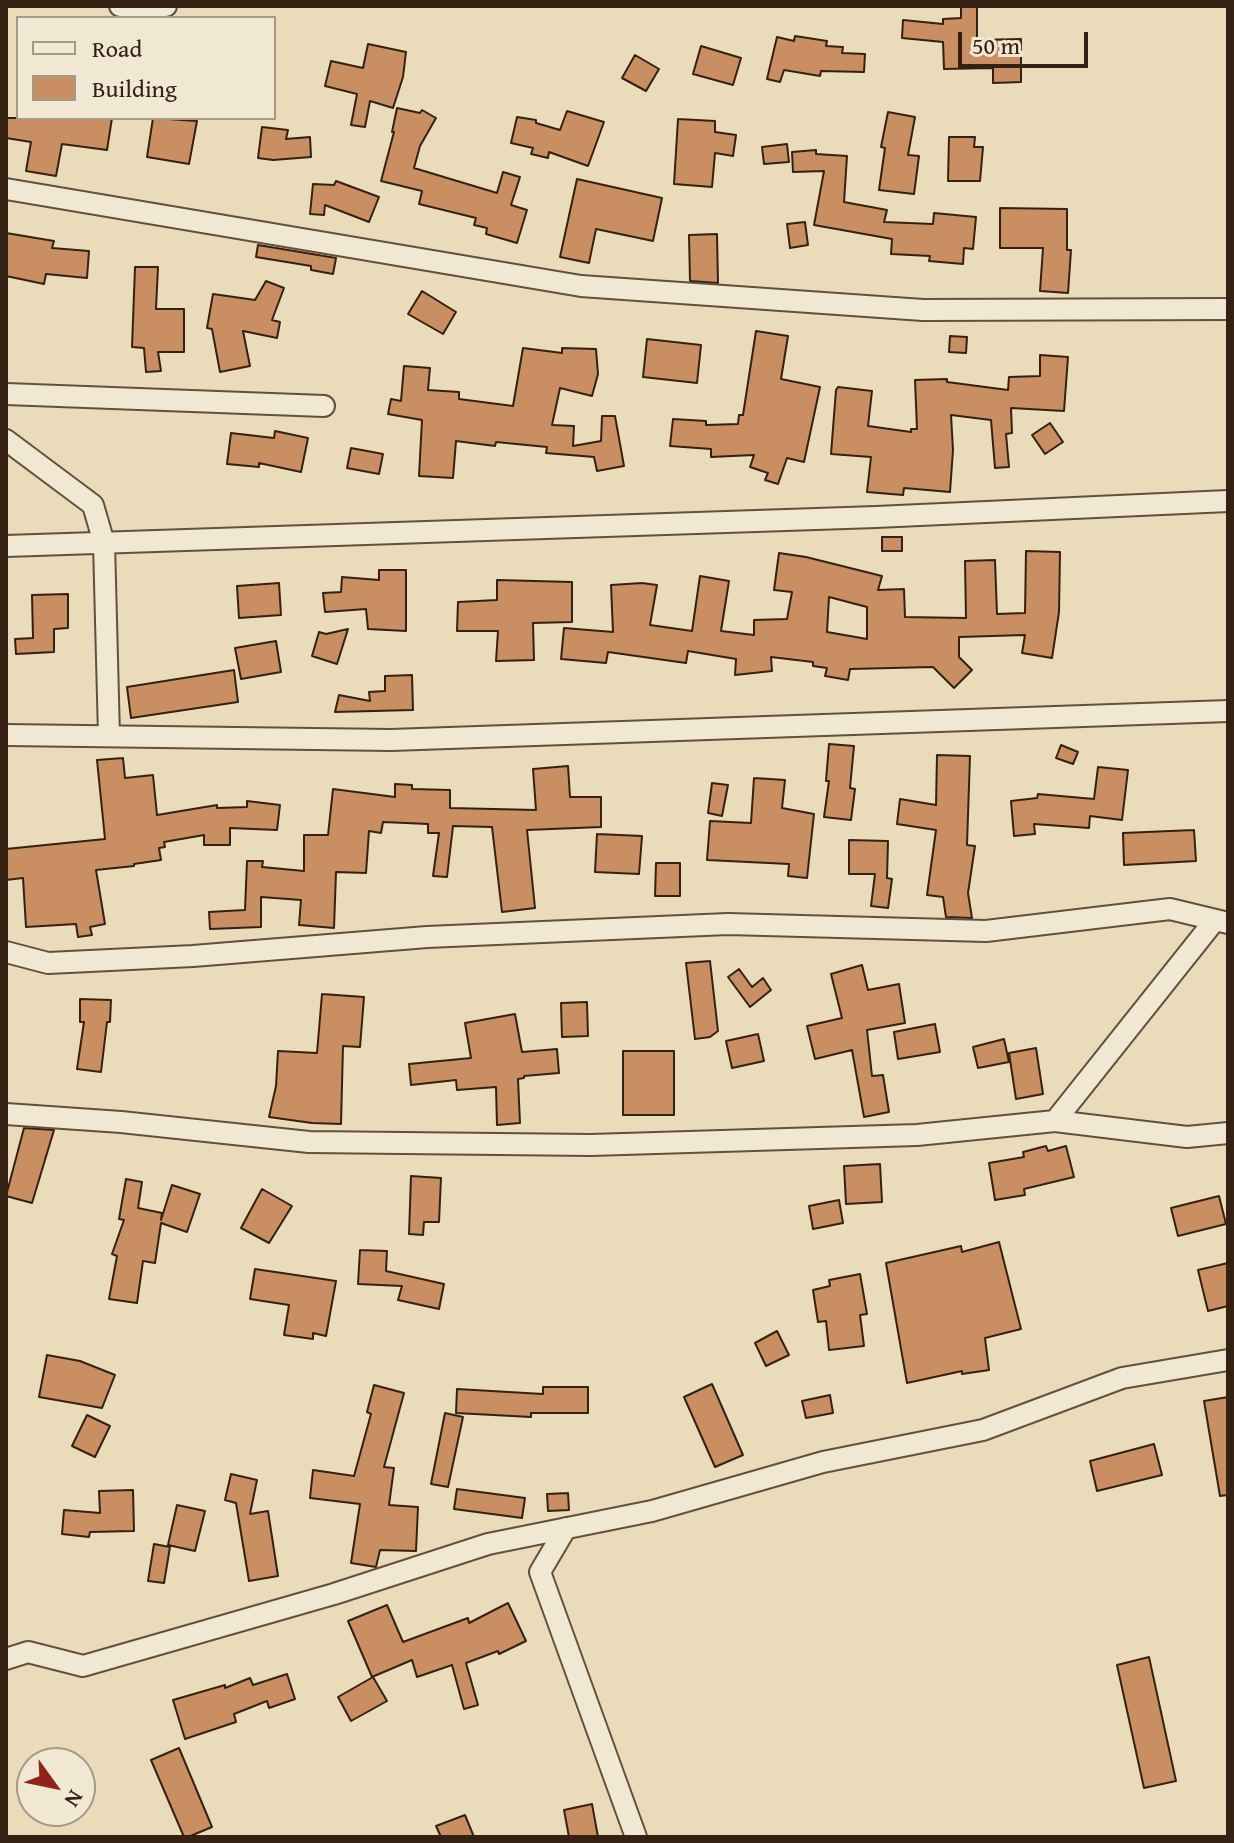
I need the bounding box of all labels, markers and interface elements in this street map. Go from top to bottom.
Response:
legend [16,16,276,120]
scale bar [962,16,1092,66]
text: 50 m [972,28,1020,63]
text: Road [92,31,142,66]
text: Building [92,71,177,106]
north arrow [16,1747,96,1827]
text: N [57,1784,92,1814]

